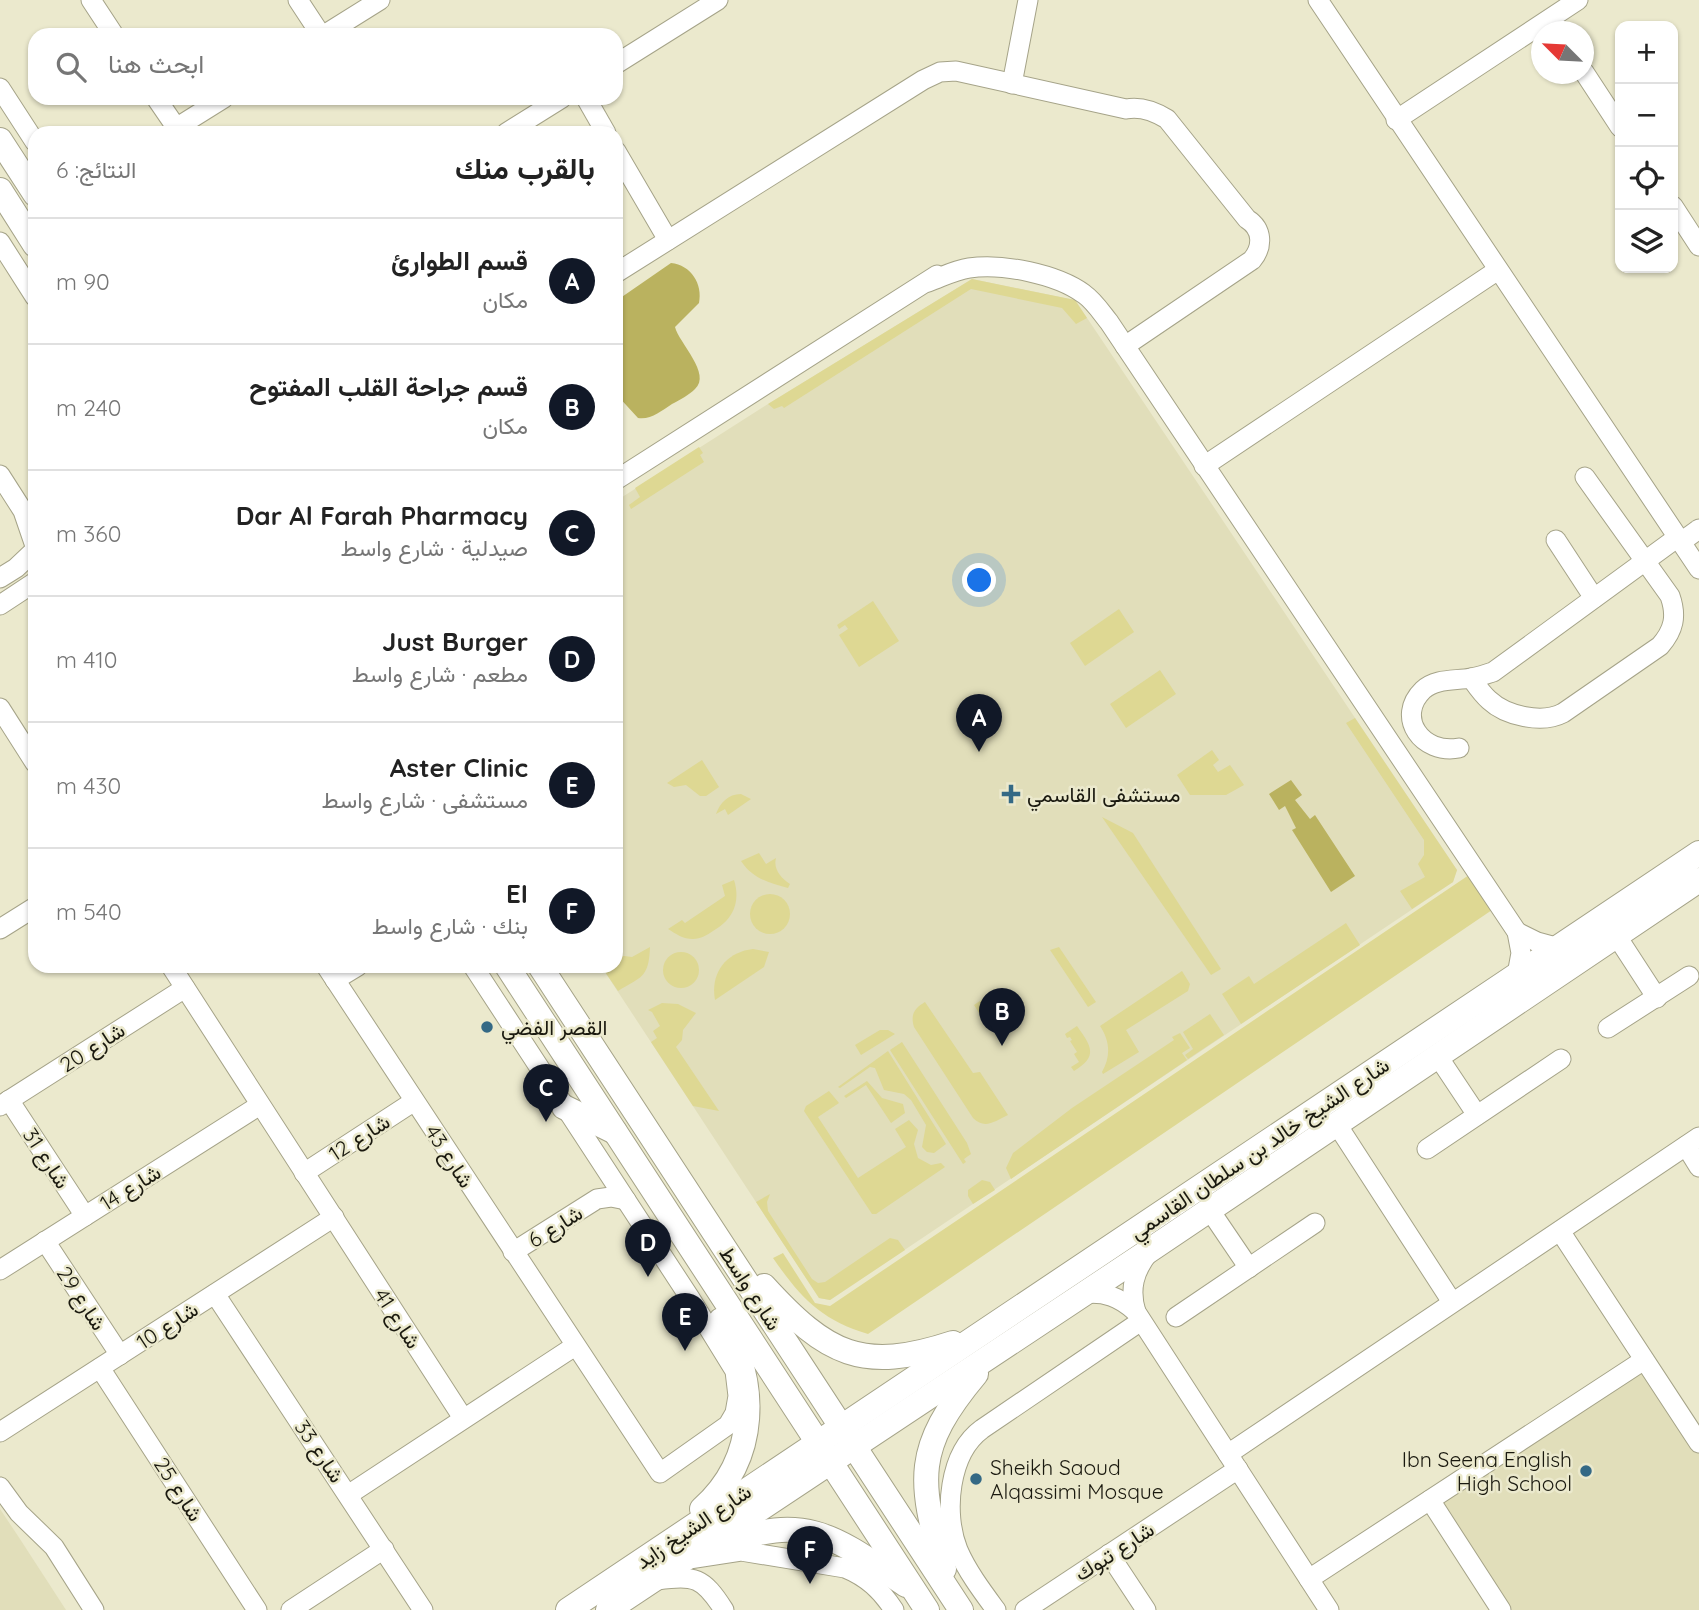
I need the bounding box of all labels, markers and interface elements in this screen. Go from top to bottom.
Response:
north arrow [1531,21,1594,84]
map controls [1615,21,1678,273]
button: + [1615,21,1678,84]
search box [28,28,623,105]
text: ابحث هنا [108,47,204,80]
icon: search [52,48,90,86]
button: − [1615,84,1678,147]
button: locate [1615,147,1678,210]
text: بالقرب منك [455,149,595,187]
text: النتائج: 6 [56,155,136,184]
button: layers [1615,210,1678,273]
text: قسم الطوارئ [391,244,528,277]
text: 90 m [56,267,110,296]
text: A [565,267,579,296]
text: مكان [482,285,528,314]
text: قسم جراحة القلب المفتوح [249,370,528,403]
text: 240 m [56,393,121,422]
text: B [564,393,580,422]
text: مكان [482,411,528,440]
text: Dar Al Farah Pharmacy [236,499,528,532]
text: 360 m [56,519,121,548]
text: C [565,519,579,548]
text: صيدلية · شارع واسط [340,533,528,562]
your location [962,563,996,597]
text: Just Burger [382,625,528,658]
text: 410 m [56,645,117,674]
text: D [564,645,580,674]
text: مطعم · شارع واسط [352,659,528,688]
pin: A [956,694,1002,752]
text: Aster Clinic [390,751,528,784]
text: 430 m [56,771,121,800]
text: E [565,771,579,800]
place label: مستشفى القاسمي [1027,781,1180,812]
marker: مستشفى القاسمي [1001,784,1021,804]
text: مستشفى · شارع واسط [321,785,528,814]
text: EI [506,877,528,910]
text: 540 m [56,897,122,926]
text: F [566,897,578,926]
text: بنك · شارع واسط [372,911,528,940]
pin: B [979,988,1025,1046]
place label: القصر الفضي [501,1014,607,1045]
street label: شارع 20 [55,1016,130,1079]
marker: القصر الفضي [479,1019,495,1035]
street label: شارع الشيخ خالد بن سلطان القاسمي [1124,1051,1396,1249]
pin: C [523,1064,569,1122]
street label: شارع 12 [324,1108,395,1168]
street label: شارع 43 [418,1120,480,1194]
street label: شارع 31 [16,1123,76,1194]
street label: شارع 14 [95,1158,166,1217]
street label: شارع 6 [523,1199,588,1254]
pin: D [625,1219,671,1277]
street label: شارع واسط [713,1241,788,1336]
street label: شارع 29 [50,1261,112,1336]
street label: شارع 41 [367,1283,427,1354]
pin: E [662,1293,708,1351]
street label: شارع 10 [131,1296,204,1356]
street label: شارع 33 [288,1415,350,1488]
place label: Ibn Seena English High School [1402,1446,1572,1496]
street label: شارع 25 [147,1452,209,1527]
place label: Sheikh Saoud Alqassimi Mosque [990,1454,1164,1504]
marker: Ibn Seena English High School [1578,1463,1594,1479]
marker: Sheikh Saoud Alqassimi Mosque [968,1471,984,1487]
street label: شارع الشيخ زايد [630,1478,757,1576]
street label: شارع تبوك [1069,1516,1160,1588]
pin: F [787,1526,833,1584]

